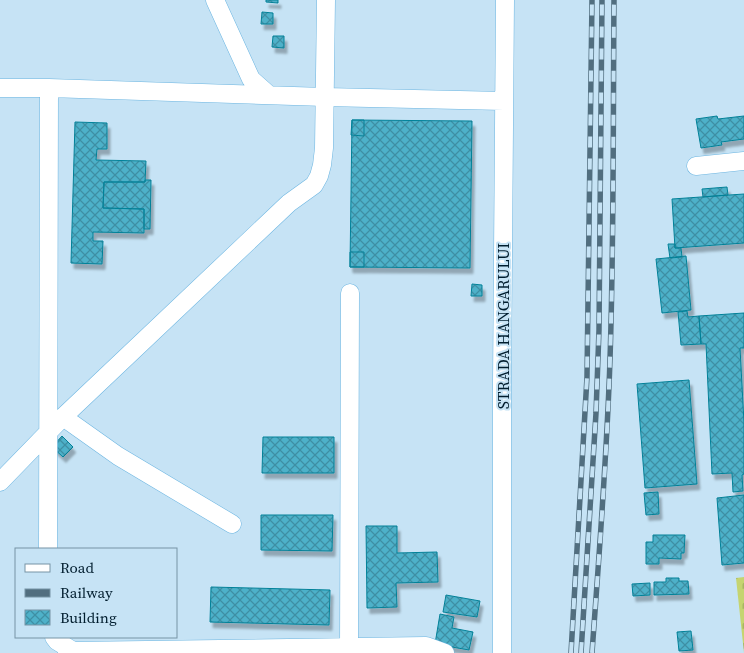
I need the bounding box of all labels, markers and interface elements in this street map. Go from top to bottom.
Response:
street label: STRADA HANGARULUI [492,243,514,409]
legend [15,548,178,638]
text: Road [60,557,94,578]
text: Railway [60,582,113,603]
text: Building [60,607,117,628]

